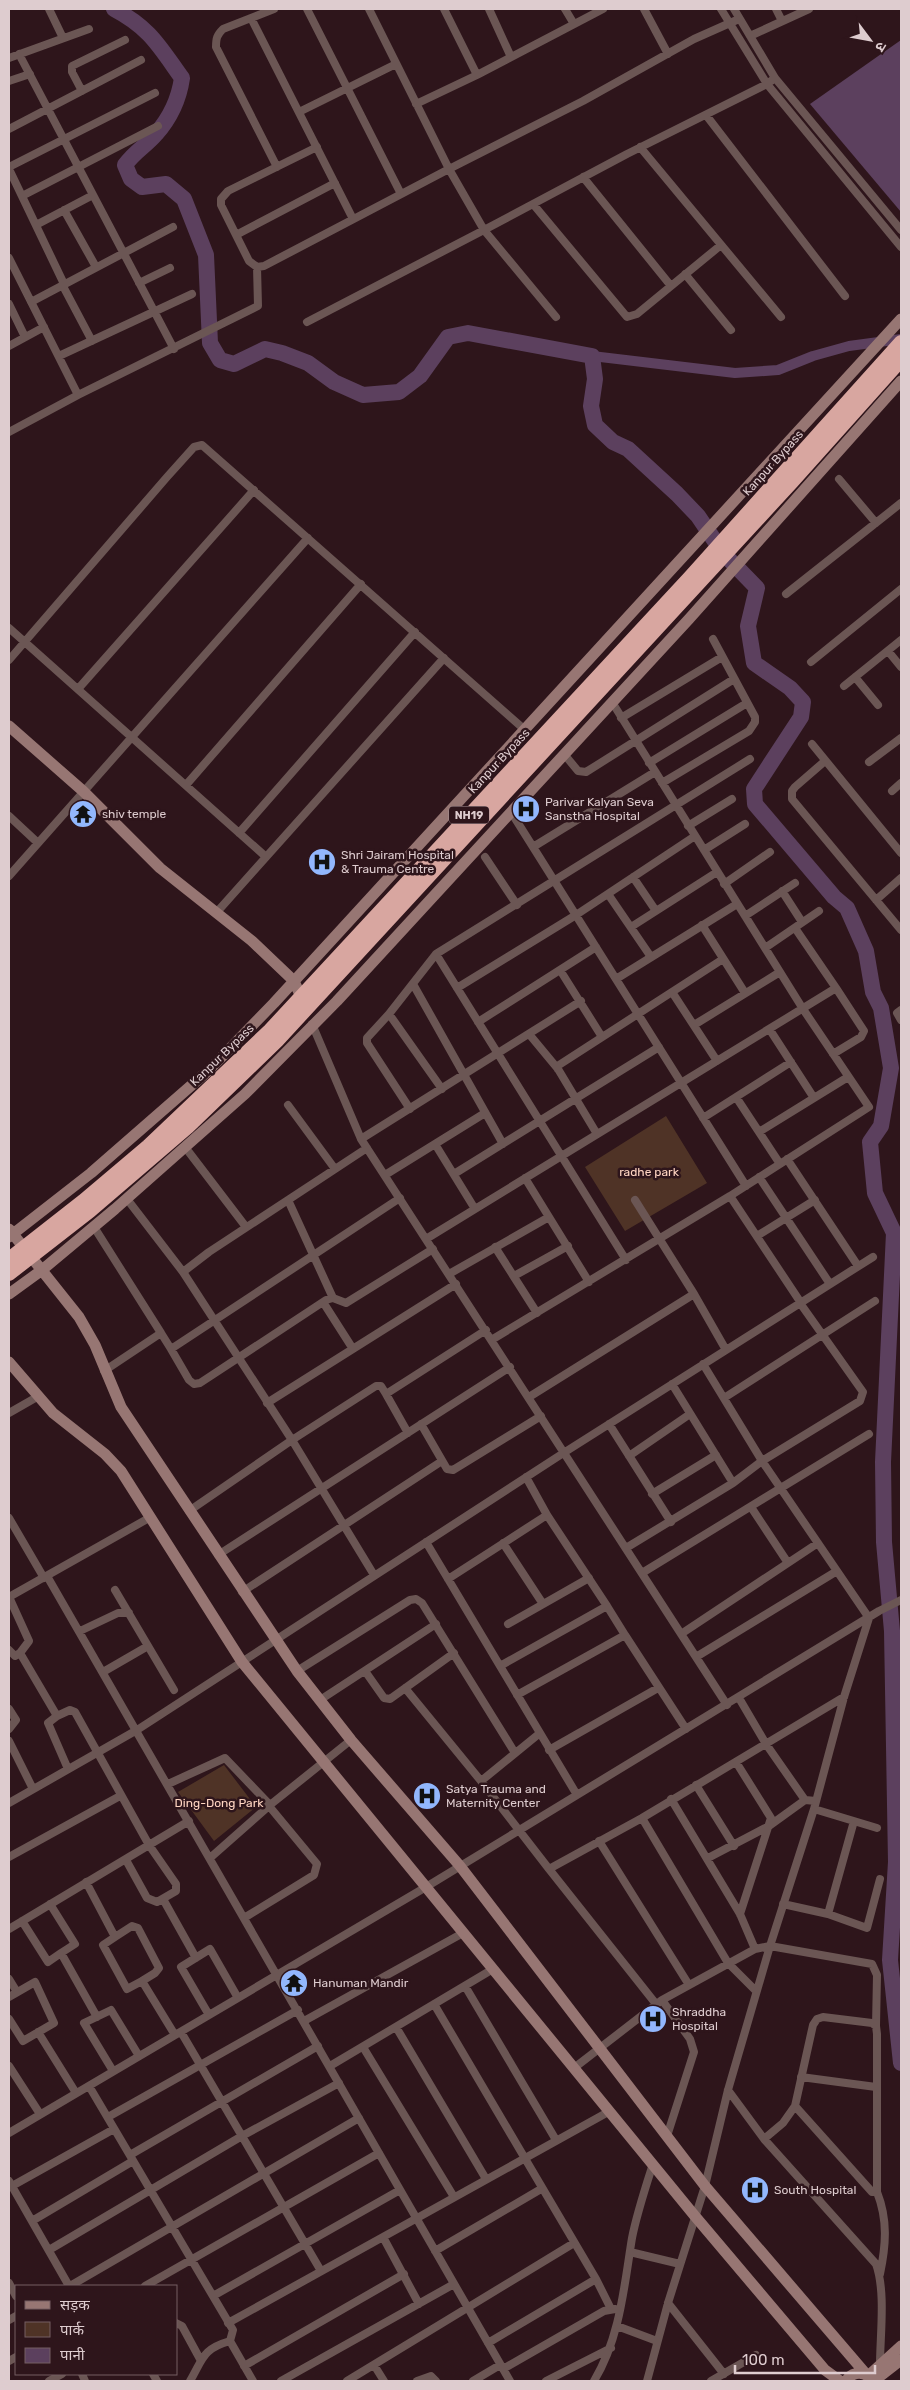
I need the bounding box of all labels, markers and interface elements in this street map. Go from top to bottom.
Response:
north arrow [845,15,895,65]
text: उ [871,39,890,55]
street label: Kanpur Bypass [740,427,806,499]
street label: Kanpur Bypass [465,726,533,796]
hospital icon: Parivar Kalyan Seva Sanstha Hospital [511,794,541,824]
place label: Parivar Kalyan Seva Sanstha Hospital [545,795,654,823]
temple icon: shiv temple [68,799,98,829]
road number: NH19 [449,806,489,824]
place label: shiv temple [102,807,166,821]
hospital icon: Shri Jairam Hospital & Trauma Centre [307,847,337,877]
place label: Shri Jairam Hospital & Trauma Centre [341,848,454,876]
street label: Kanpur Bypass [187,1021,257,1089]
park label: radhe park [619,1165,680,1179]
hospital icon: Satya Trauma and Maternity Center [412,1781,442,1811]
place label: Satya Trauma and Maternity Center [446,1782,546,1810]
park label: Ding-Dong Park [175,1796,264,1810]
temple icon: Hanuman Mandir [279,1968,309,1998]
place label: Hanuman Mandir [313,1976,409,1990]
hospital icon: Shraddha Hospital [638,2004,668,2034]
place label: Shraddha Hospital [672,2005,726,2033]
hospital icon: South Hospital [740,2175,770,2205]
place label: South Hospital [774,2183,856,2197]
legend [15,2285,178,2375]
text: सड़क [60,2296,90,2314]
text: पार्क [60,2321,84,2339]
scale bar [735,2342,875,2374]
text: पानी [60,2346,86,2364]
text: 100 m [742,2351,784,2369]

